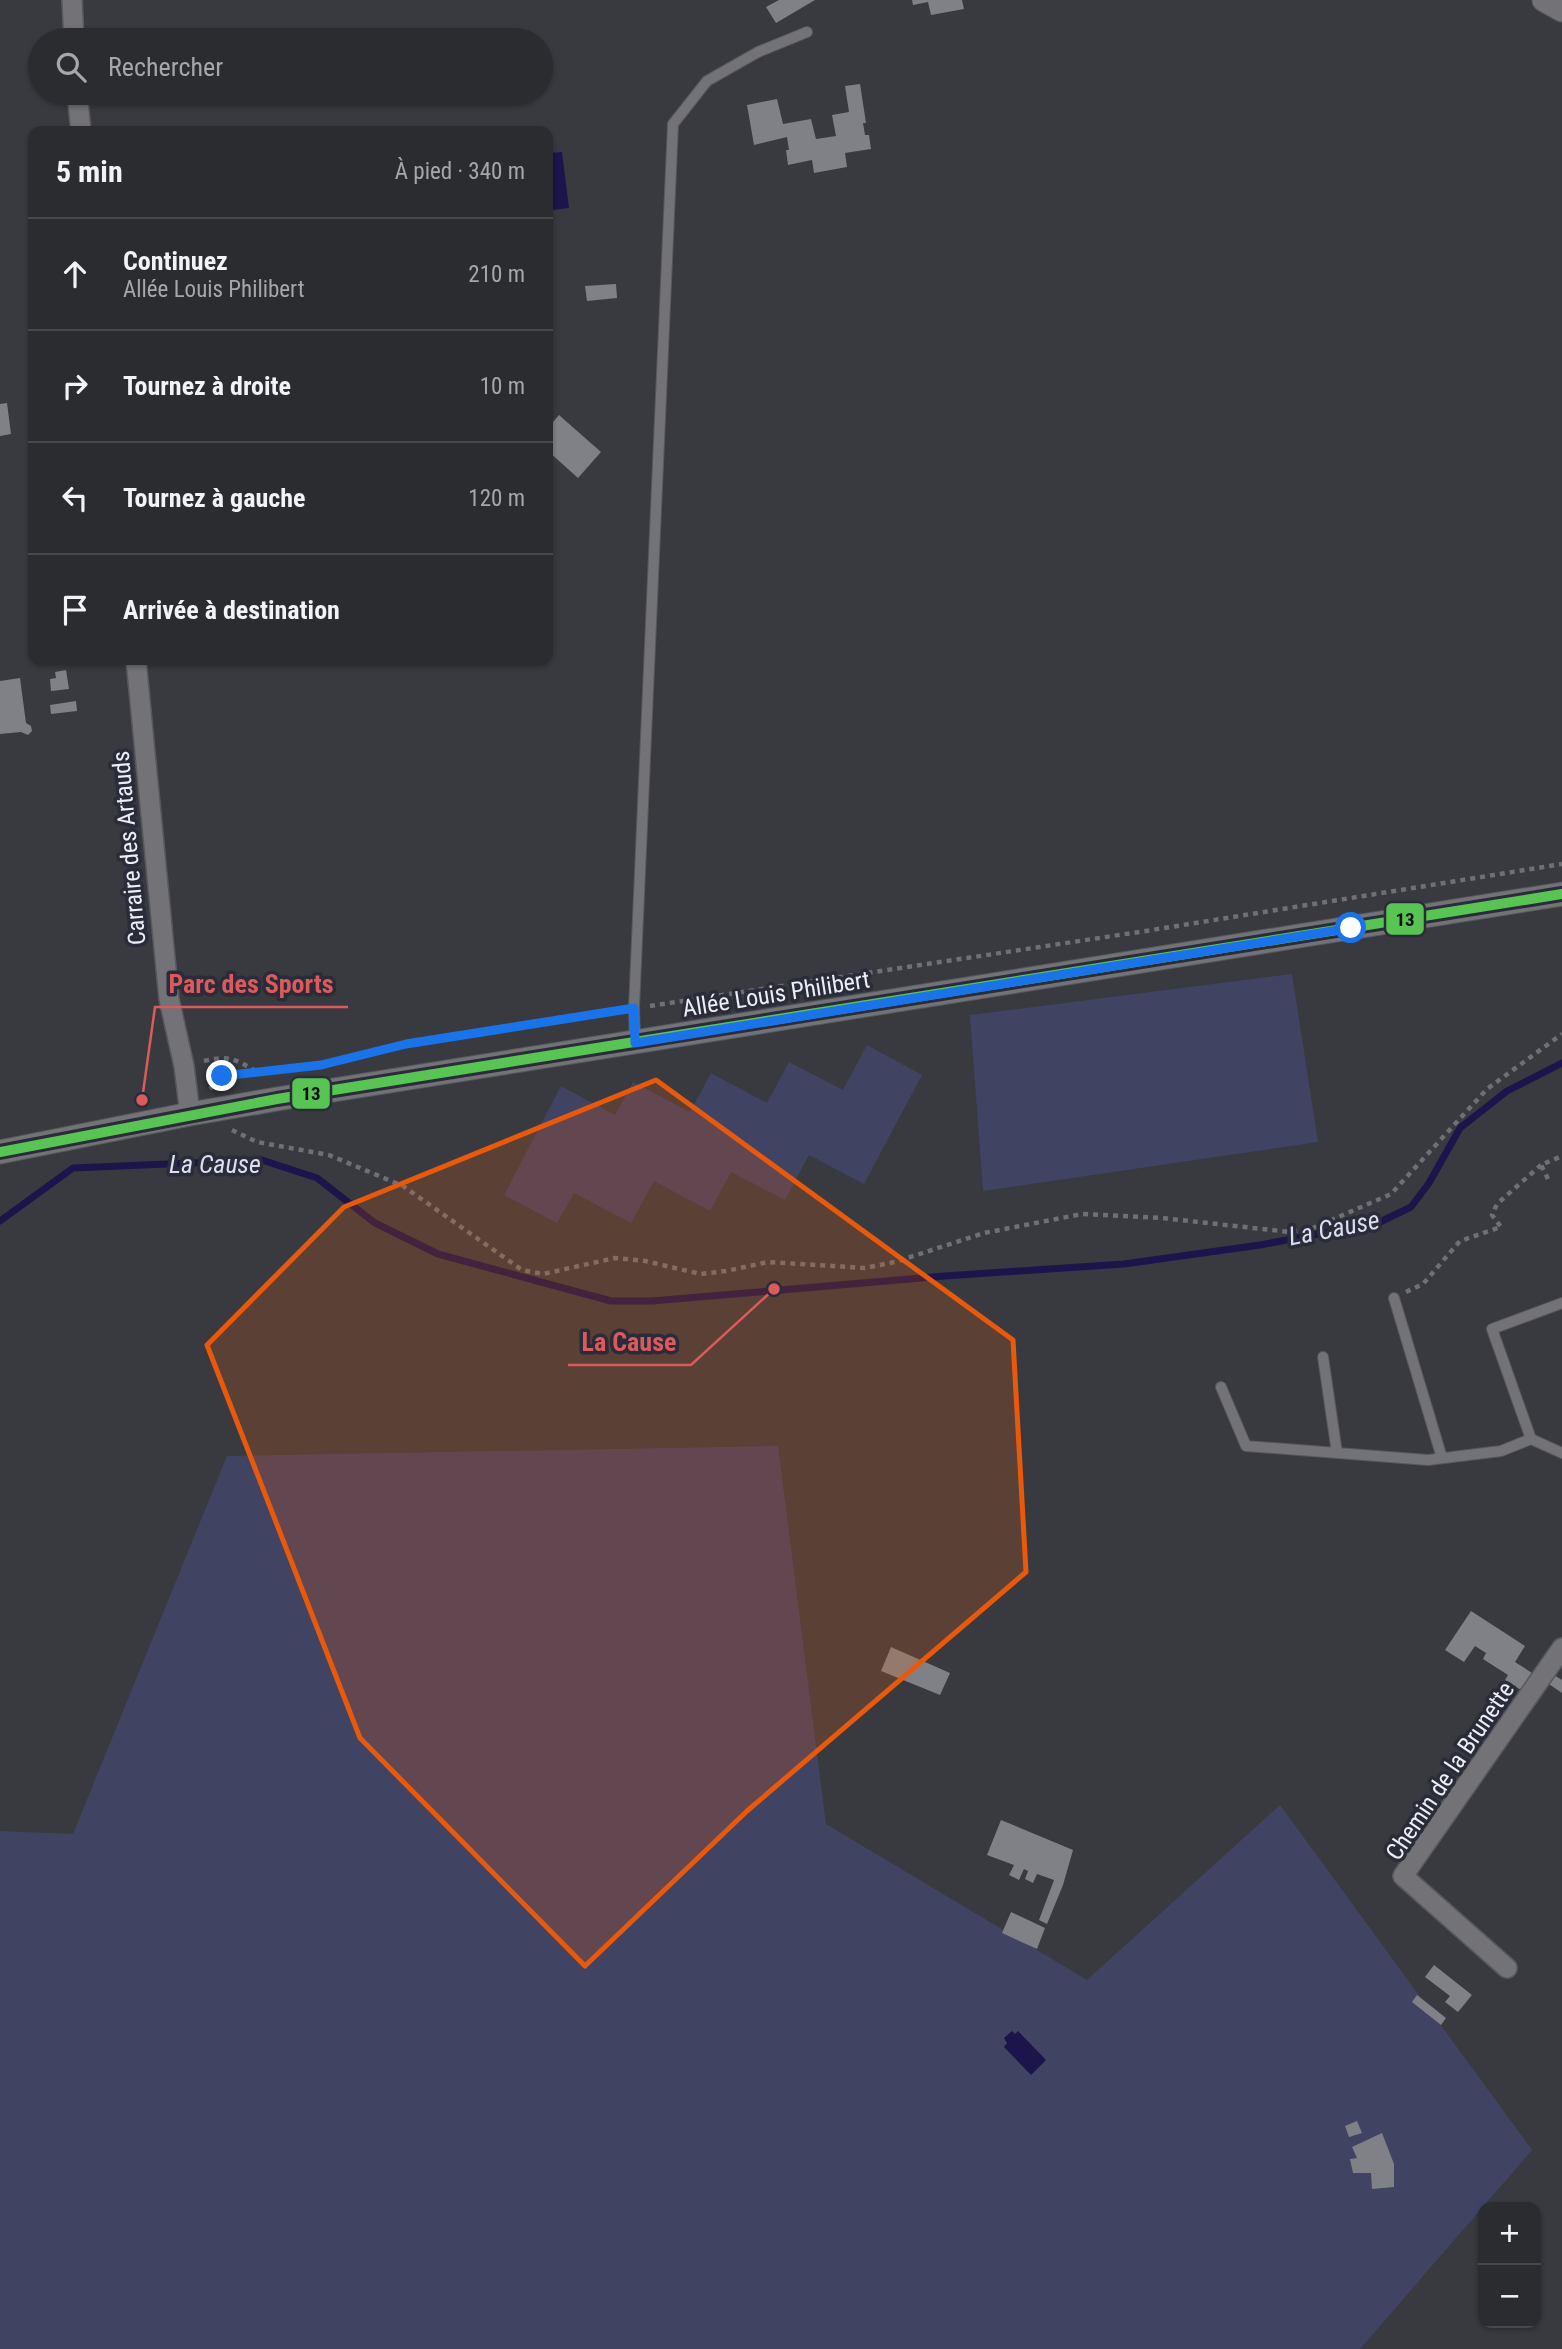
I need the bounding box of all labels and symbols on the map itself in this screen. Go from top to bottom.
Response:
street label: Carraire des Artauds [107,750,151,946]
line badge: 13 [1385,902,1425,936]
text: 13 [1395,908,1415,931]
route start [1335,912,1366,943]
callout: Parc des Sports [155,960,348,1007]
street label: Allée Louis Philibert [680,965,872,1023]
text: Parc des Sports [168,969,334,999]
route end [206,1060,237,1091]
line badge: 13 [291,1077,331,1110]
text: 13 [301,1082,321,1105]
water label: La Cause [169,1149,261,1179]
water label: La Cause [1286,1205,1382,1251]
callout: La Cause [568,1318,691,1365]
text: La Cause [582,1327,676,1357]
street label: Chemin de la Brunette [1380,1677,1520,1865]

